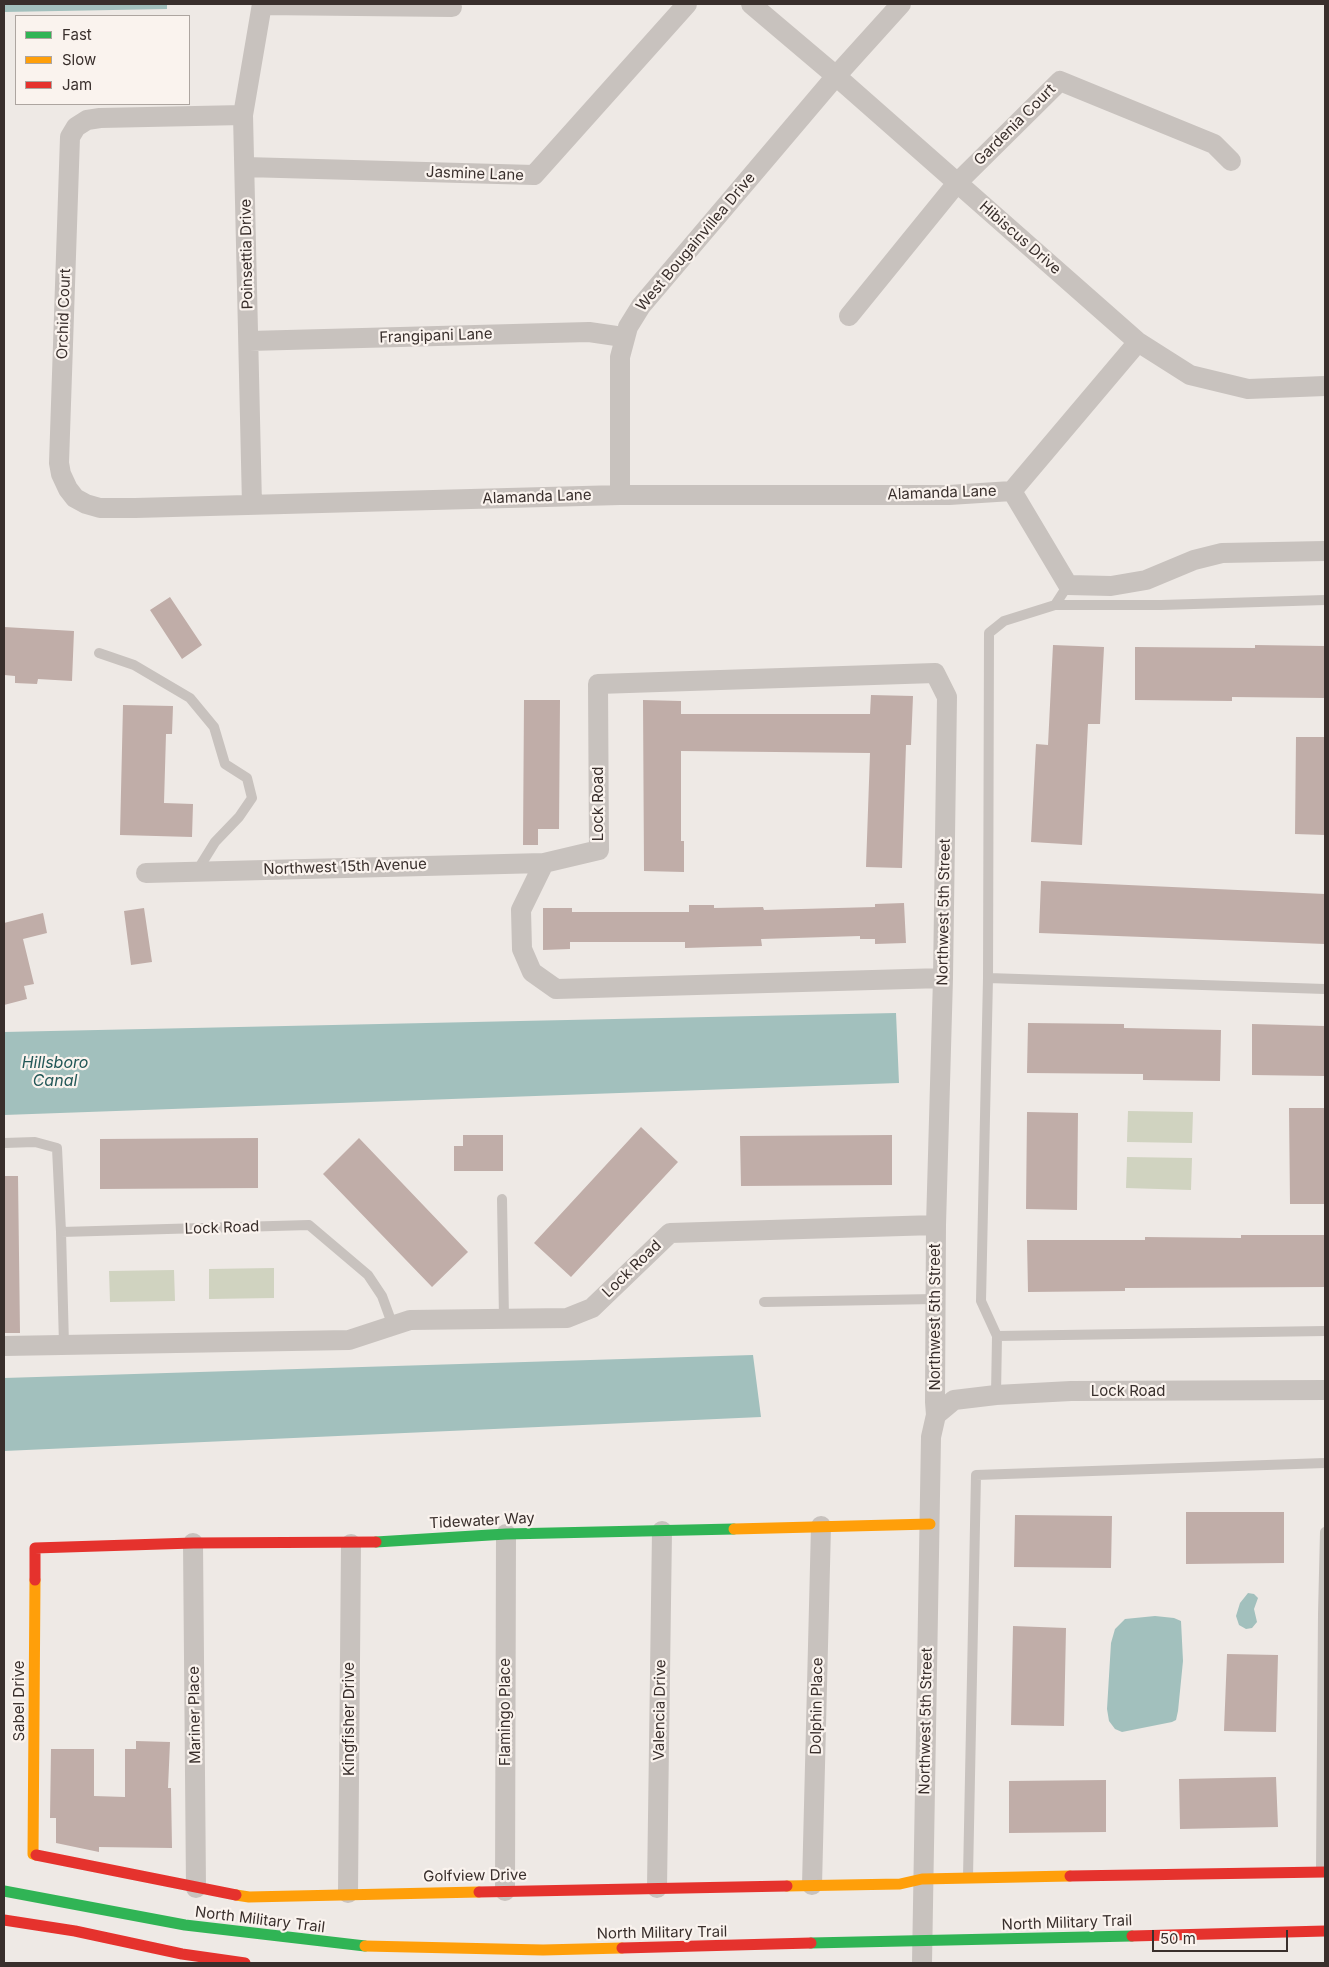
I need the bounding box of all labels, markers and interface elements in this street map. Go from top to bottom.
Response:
legend [15,15,190,105]
text: Fast [62,25,92,44]
text: Slow [62,50,96,69]
text: Jam [62,75,92,94]
street label: Gardenia Court [971,81,1059,169]
street label: Jasmine Lane [426,163,524,185]
street label: West Bougainvillea Drive [633,169,759,315]
street label: Hibiscus Drive [975,198,1065,278]
street label: Poinsettia Drive [237,199,257,309]
street label: Orchid Court [53,268,75,360]
street label: Frangipani Lane [379,325,493,347]
street label: Alamanda Lane [887,482,997,504]
street label: Alamanda Lane [482,486,592,508]
street label: Lock Road [589,767,607,841]
street label: Northwest 5th Street [934,838,954,986]
street label: Northwest 15th Avenue [263,855,427,879]
water label: Hillsboro Canal [22,1053,88,1091]
street label: Lock Road [184,1218,260,1238]
street label: Lock Road [599,1237,665,1301]
street label: Northwest 5th Street [926,1243,944,1391]
street label: Lock Road [1091,1382,1165,1400]
street label: Tidewater Way [429,1509,535,1533]
street label: Northwest 5th Street [916,1647,936,1795]
street label: Dolphin Place [807,1657,827,1755]
street label: Flamingo Place [496,1658,514,1766]
street label: Valencia Drive [650,1659,670,1761]
street label: Sabel Drive [10,1660,28,1742]
street label: Kingfisher Drive [340,1662,358,1776]
street label: Mariner Place [185,1666,205,1764]
street label: Golfview Drive [423,1866,527,1886]
street label: North Military Trail [194,1903,326,1937]
street label: North Military Trail [1001,1912,1133,1934]
scale bar [1154,1920,1290,1952]
street label: North Military Trail [596,1923,728,1943]
text: 50 m [1160,1929,1196,1948]

